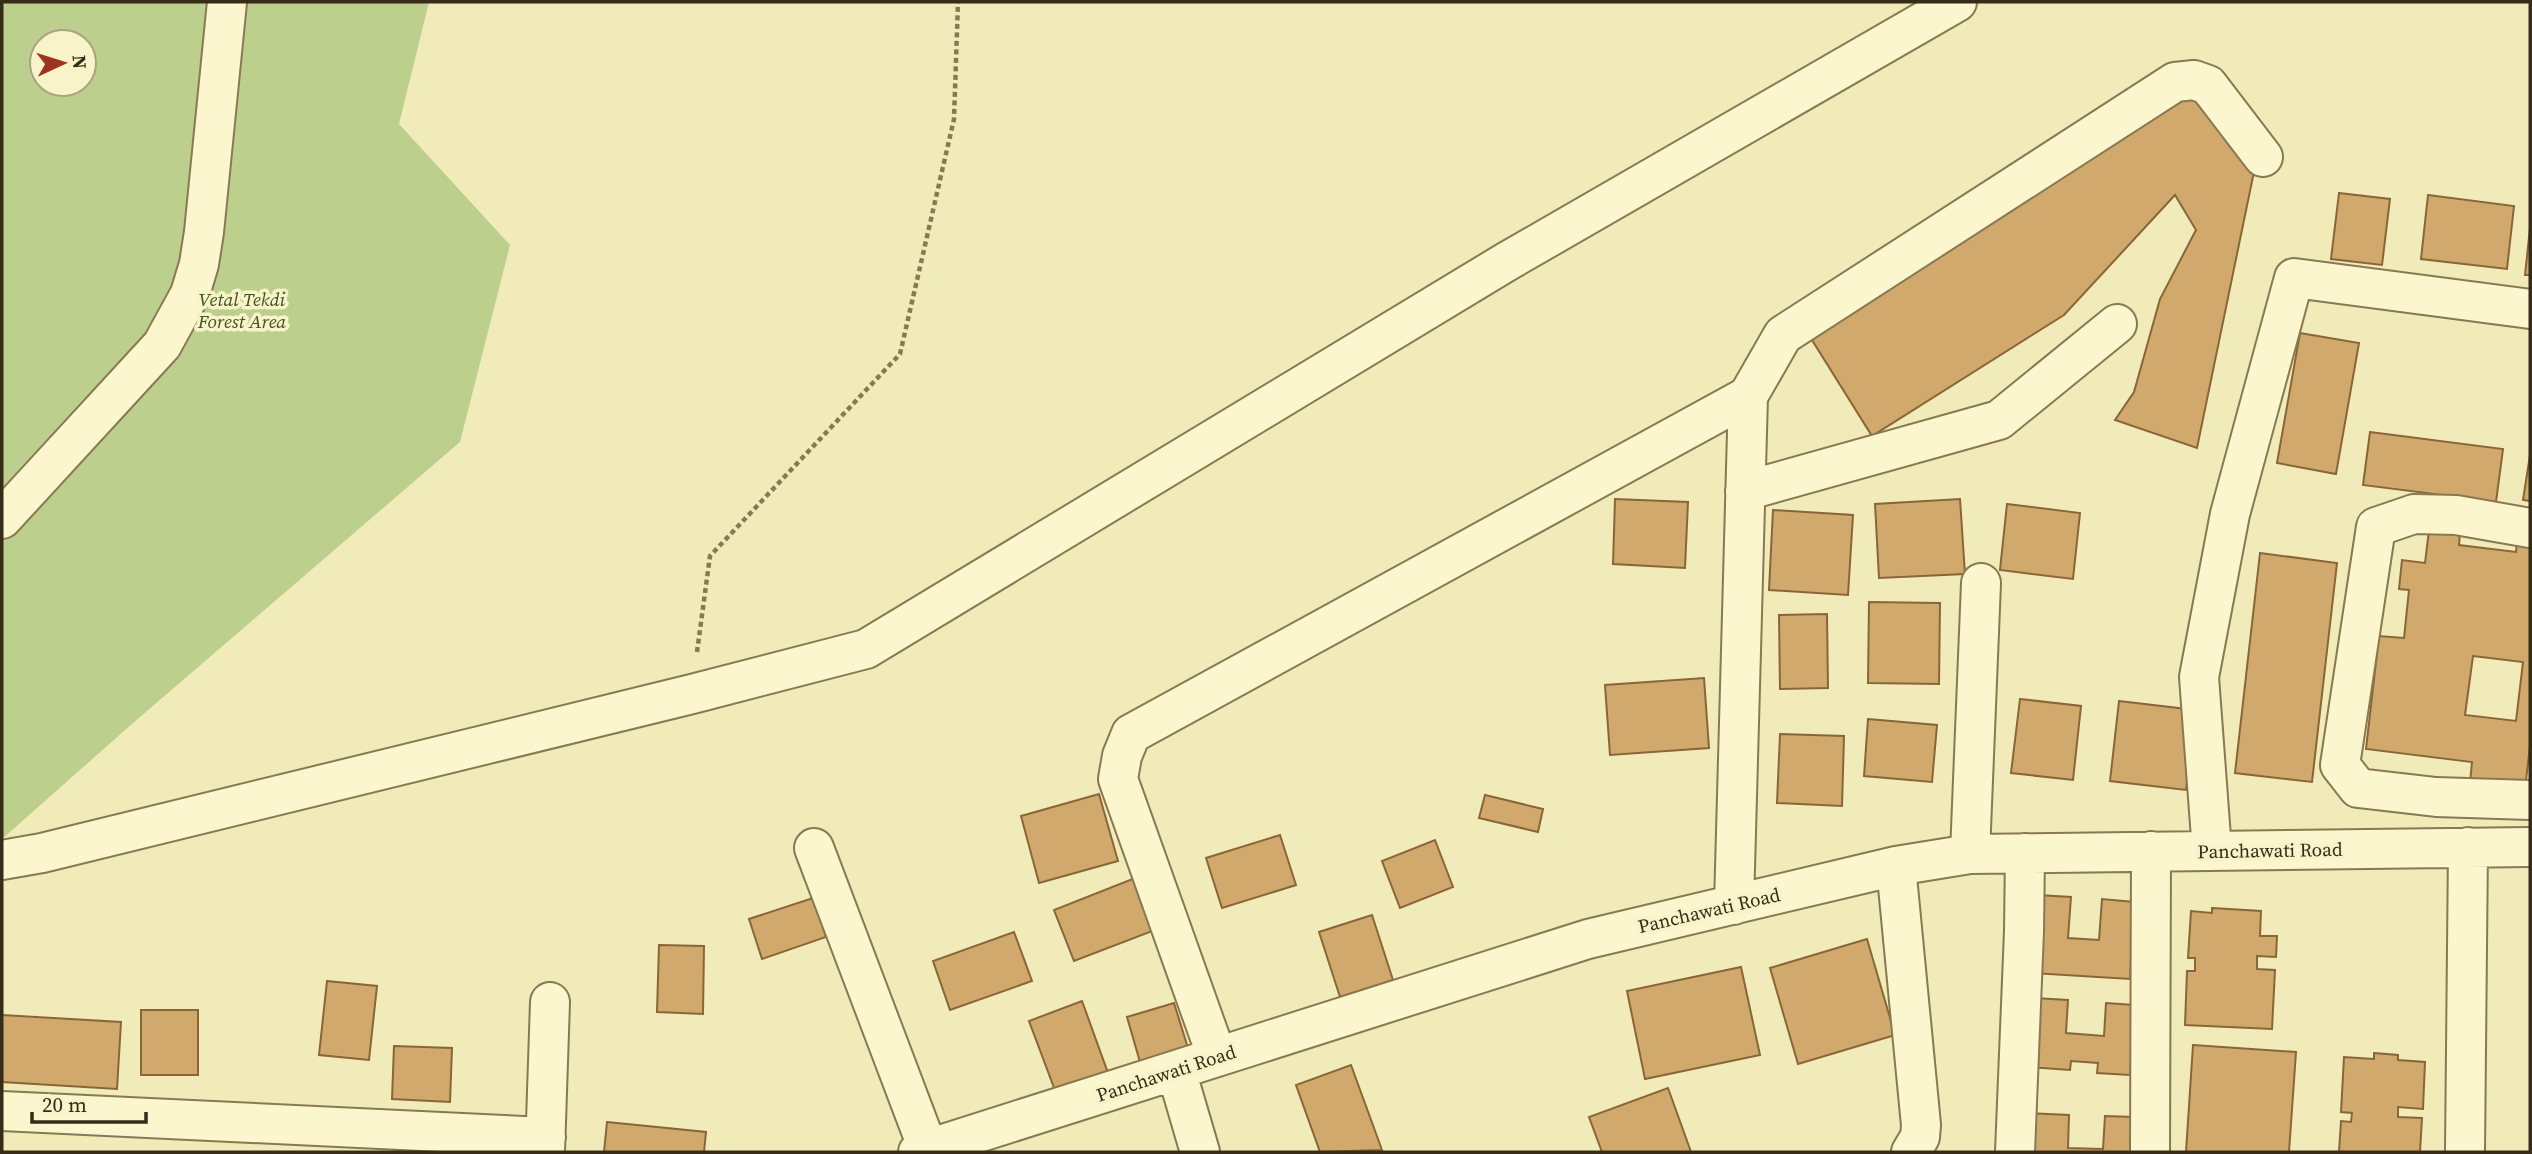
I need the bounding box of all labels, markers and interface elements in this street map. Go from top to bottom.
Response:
north arrow [28,28,98,98]
text: N [67,54,93,70]
park label: Vetal Tekdi Forest Area [197,286,286,334]
street label: Panchawati Road [2197,836,2343,864]
street label: Panchawati Road [1635,881,1783,939]
street label: Panchawati Road [1093,1038,1239,1108]
scale bar [32,1080,145,1124]
text: 20 m [42,1090,87,1119]

